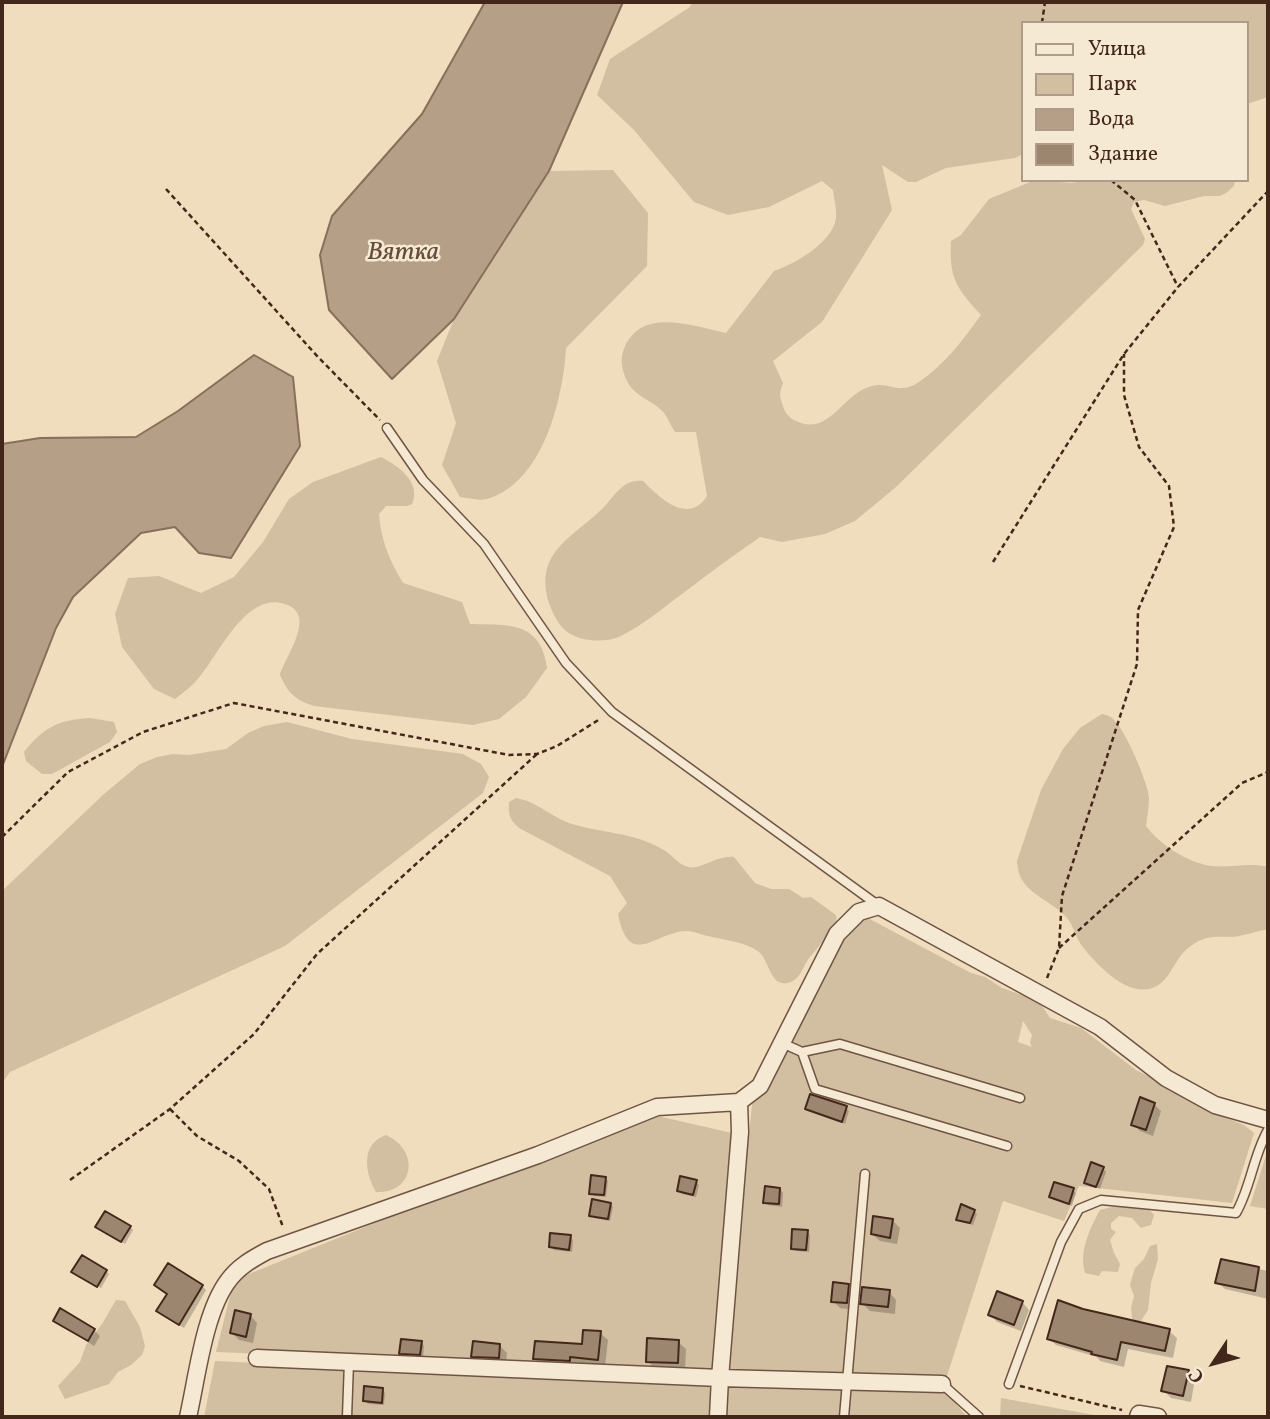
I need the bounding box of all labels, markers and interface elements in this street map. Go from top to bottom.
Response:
legend [1021,21,1249,182]
text: Улица [1088,35,1146,64]
text: Парк [1088,70,1137,99]
text: Вода [1088,105,1135,134]
text: Здание [1088,140,1158,169]
water label: Вятка [367,238,439,270]
north arrow [1179,1328,1249,1398]
text: С [1183,1363,1211,1388]

